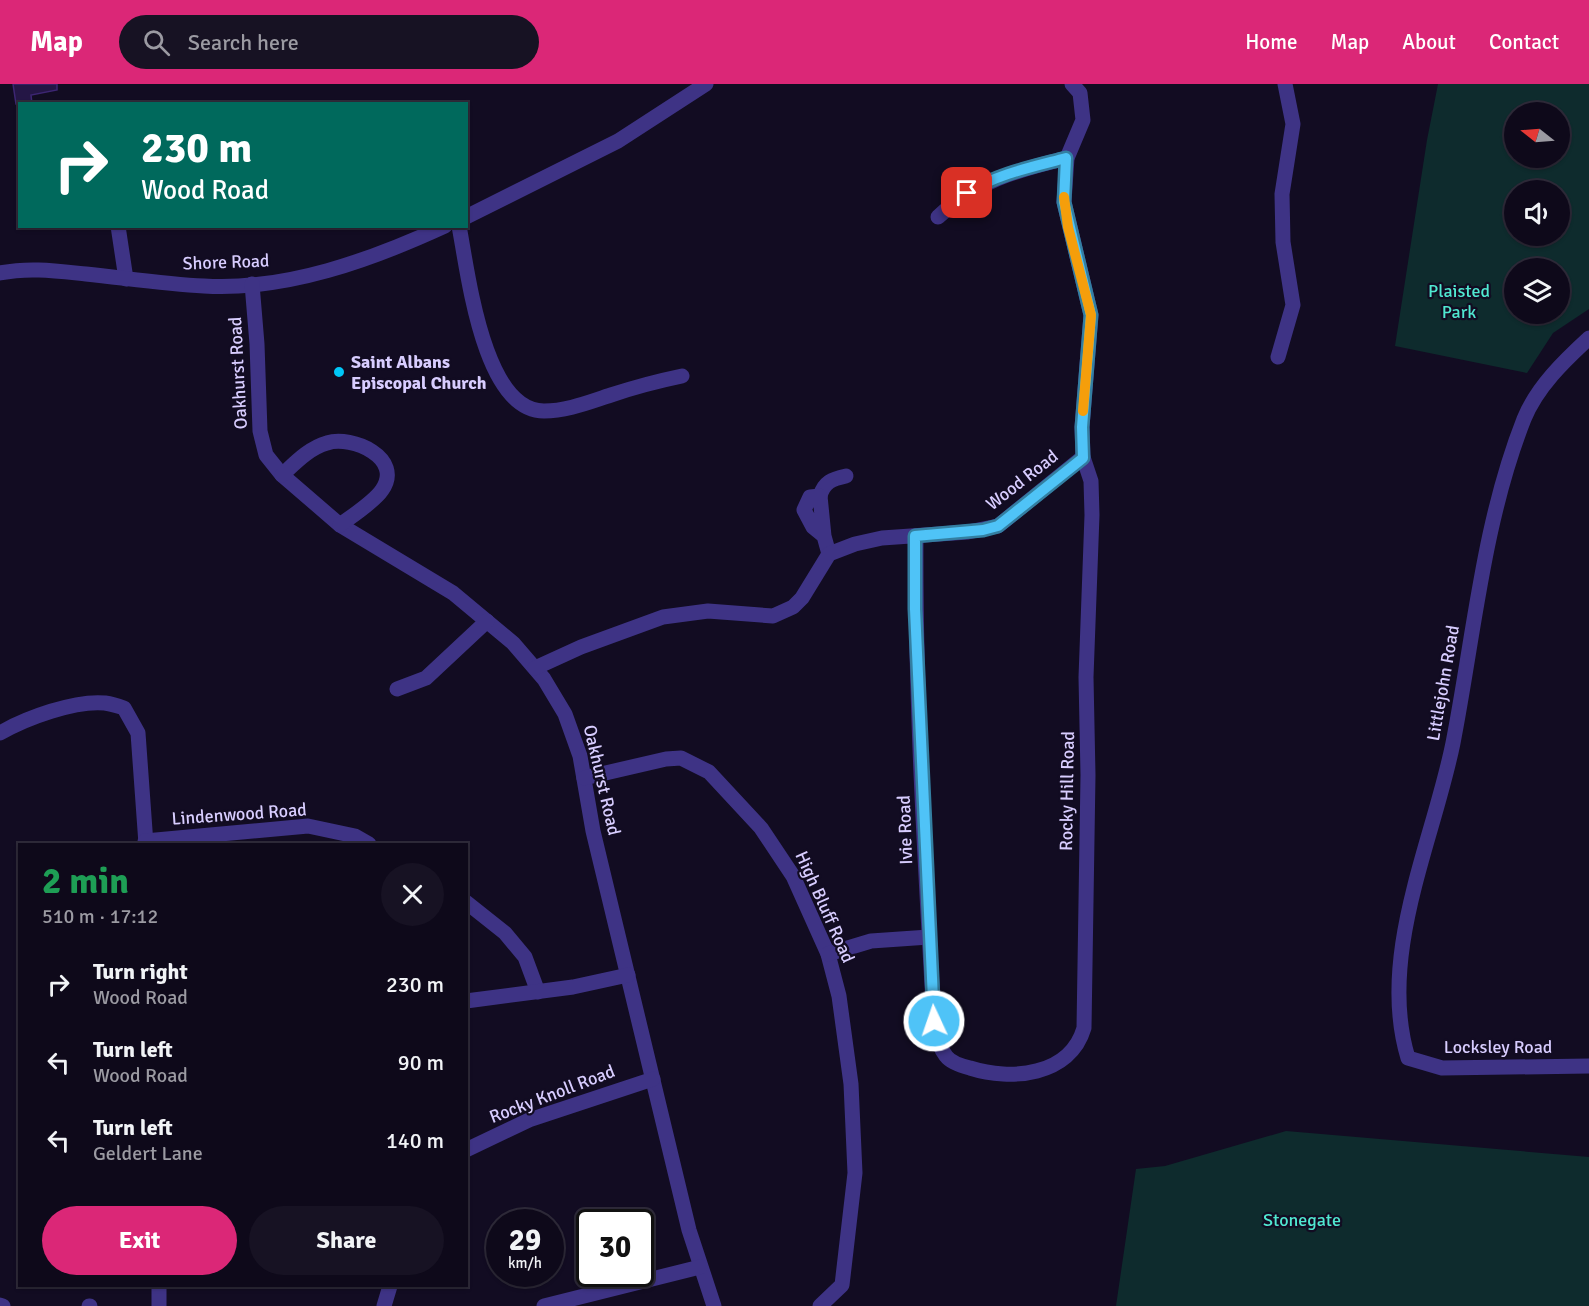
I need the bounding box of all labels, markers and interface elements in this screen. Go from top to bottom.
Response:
search box [119,15,539,69]
text: Map [30,25,83,59]
icon: search [140,26,173,59]
text: Search here [188,29,299,56]
text: Home [1245,29,1298,55]
text: Map [1331,29,1369,55]
text: About [1402,29,1456,55]
text: Contact [1489,29,1559,55]
north arrow [1504,102,1570,168]
map controls [1504,102,1570,324]
text: 230 m [141,123,252,174]
icon: right [42,126,120,204]
pin [941,167,992,218]
text: Wood Road [141,174,269,207]
icon: arrive [950,176,983,209]
button: sound [1504,180,1570,246]
street label: Shore Road [182,249,270,275]
button: layers [1504,258,1570,324]
park label: Plaisted Park [1428,280,1490,323]
street label: Oakhurst Road [224,316,252,430]
place label: Saint Albans Episcopal Church [351,351,487,394]
marker: Saint Albans Episcopal Church [332,365,346,379]
street label: Wood Road [982,445,1062,515]
street label: Littlejohn Road [1422,623,1464,743]
street label: Oakhurst Road [579,723,625,837]
street label: Rocky Hill Road [1055,731,1079,851]
street label: Ivie Road [893,795,917,865]
street label: Lindenwood Road [171,798,307,830]
street label: High Bluff Road [791,848,859,966]
text: 2 min [42,859,129,904]
button: close [381,863,444,926]
text: 510 m · 17:12 [42,904,158,929]
text: Turn right [93,958,188,985]
icon: right [42,968,75,1001]
text: 230 m [386,971,444,998]
text: Wood Road [93,985,188,1010]
position arrow [902,989,966,1053]
text: Turn left [93,1036,173,1063]
street label: Locksley Road [1444,1036,1552,1058]
icon: left [42,1046,75,1079]
text: 90 m [398,1049,444,1076]
street label: Rocky Knoll Road [486,1060,618,1128]
text: Wood Road [93,1063,188,1088]
text: Turn left [93,1114,173,1141]
icon: left [42,1124,75,1157]
text: 140 m [386,1127,444,1154]
text: Geldert Lane [93,1141,203,1166]
button: Exit [42,1206,237,1275]
button: Share [249,1206,444,1275]
speed limit sign: 30 [576,1209,654,1287]
park label: Stonegate [1263,1209,1341,1231]
text: 29 [509,1222,541,1259]
text: km/h [508,1254,542,1272]

